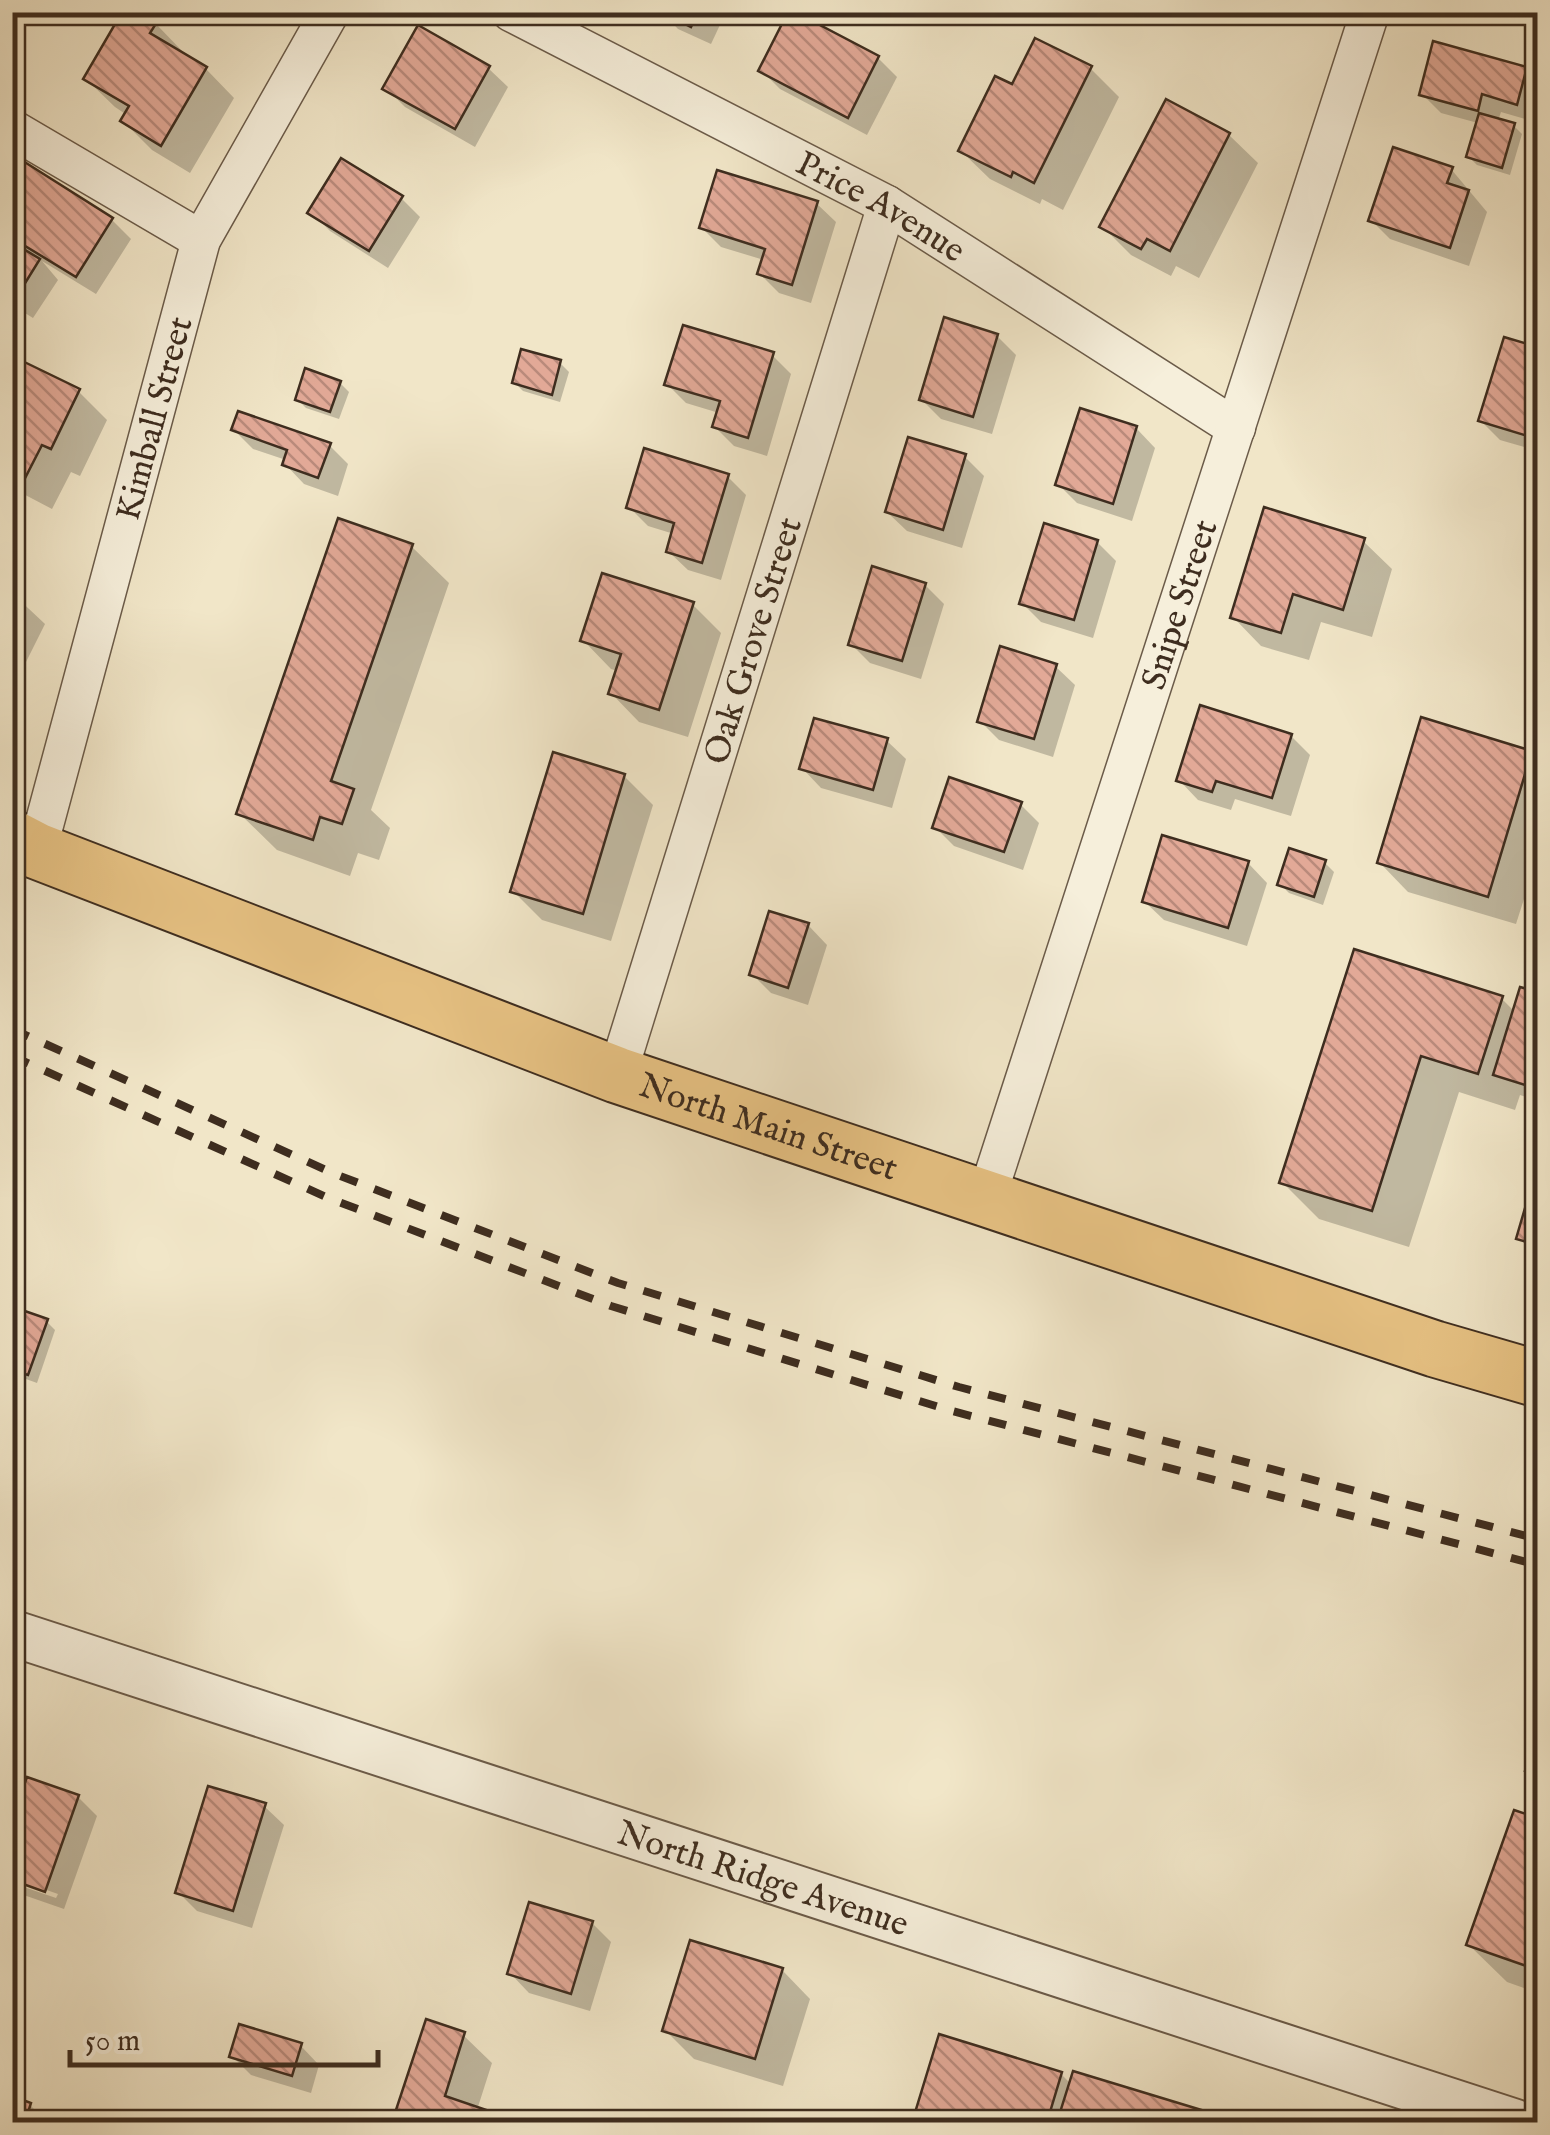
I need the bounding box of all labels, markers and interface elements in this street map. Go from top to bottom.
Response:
street label: Price Avenue [788,142,973,274]
street label: Kimball Street [107,312,204,526]
street label: Oak Grove Street [695,512,814,770]
street label: Snipe Street [1132,515,1229,695]
street label: North Main Street [633,1064,903,1192]
street label: North Ridge Avenue [611,1812,914,1948]
scale bar [70,2005,378,2067]
text: 50 m [85,2023,140,2061]

